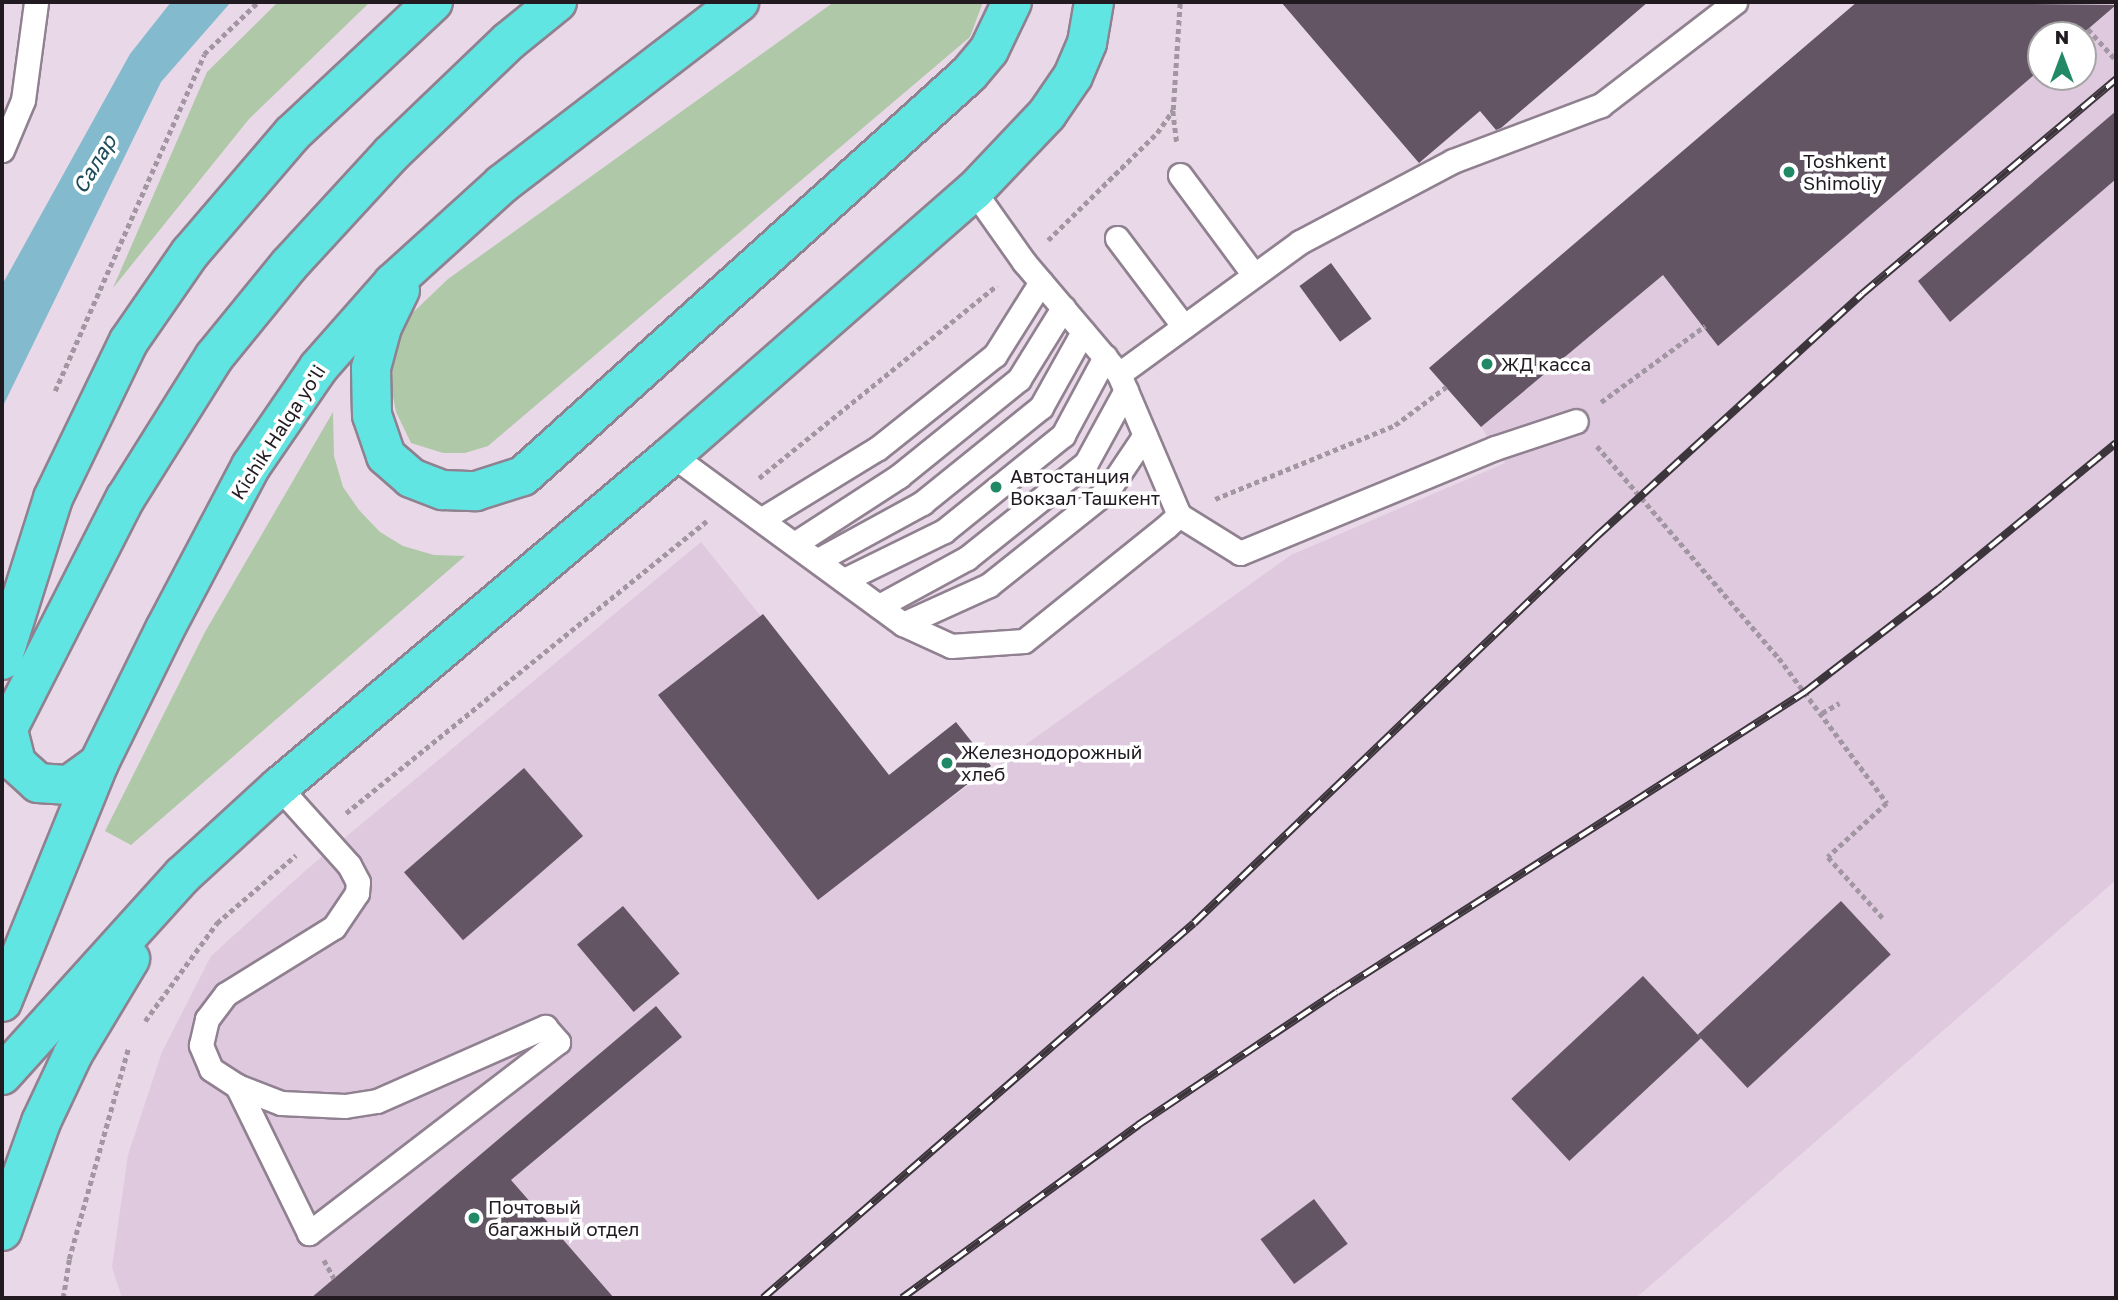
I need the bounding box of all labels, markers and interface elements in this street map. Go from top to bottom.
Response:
north arrow [2027,21,2097,91]
text: N [2055,25,2069,48]
water label: Салар [67,130,121,198]
place label: Toshkent Shimoliy [1803,150,1887,194]
marker: Toshkent Shimoliy [1781,164,1797,180]
place label: ЖД касса [1501,353,1591,375]
marker: ЖД касса [1479,356,1495,372]
street label: Kichik Halqa yo'li [226,360,330,504]
place label: Автостанция Вокзал Ташкент [1010,465,1160,509]
marker: Автостанция Вокзал Ташкент [988,479,1004,495]
place label: Железнодорожный хлеб [961,741,1142,785]
marker: Железнодорожный хлеб [939,755,955,771]
place label: Почтовый багажный отдел [488,1196,639,1240]
marker: Почтовый багажный отдел [466,1210,482,1226]

